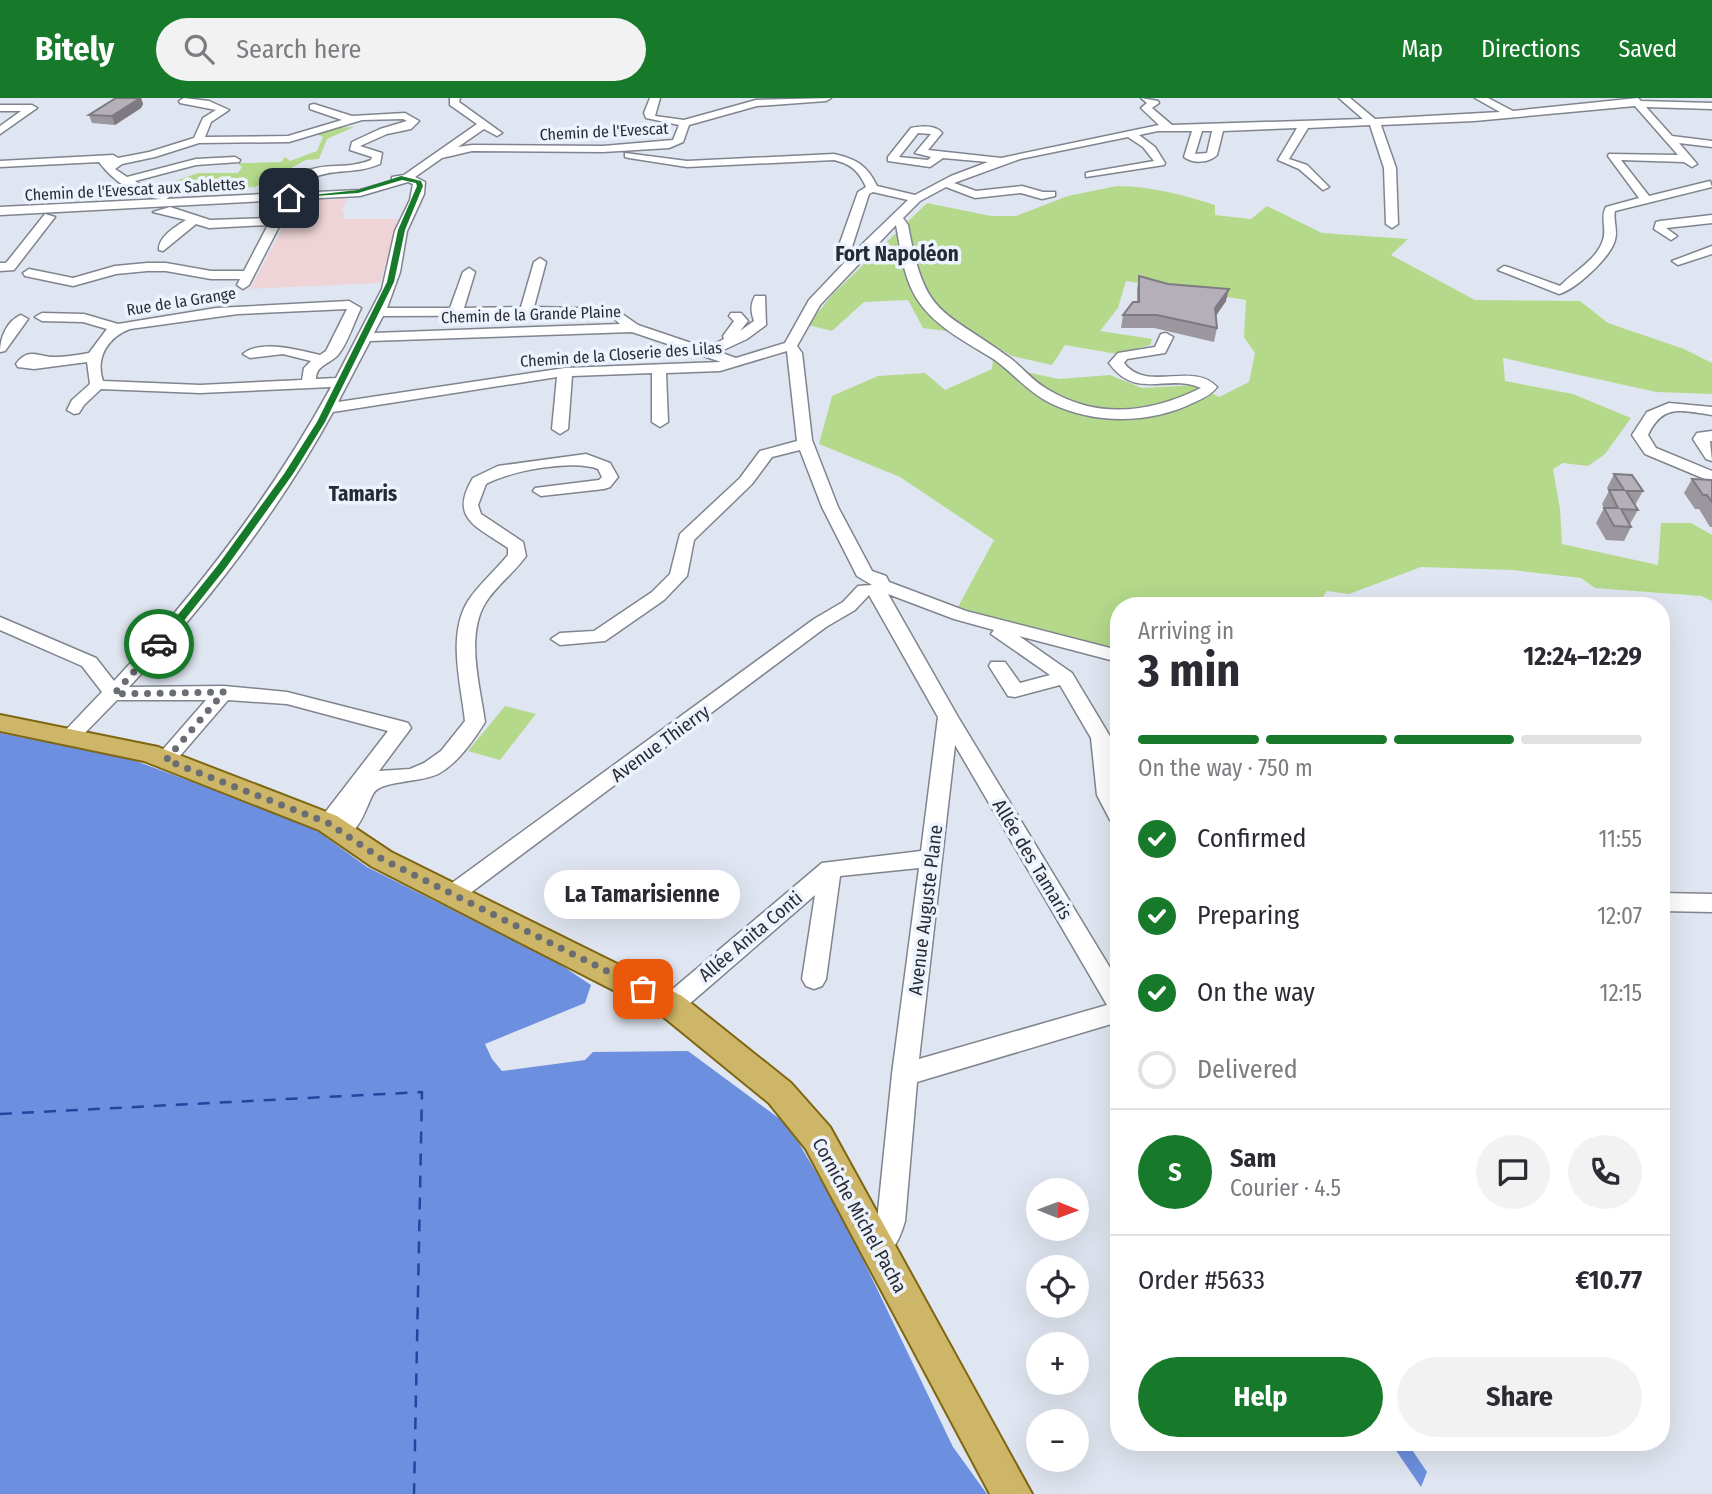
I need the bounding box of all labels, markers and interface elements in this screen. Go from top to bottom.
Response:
search box [156,18,646,81]
text: Bitely [35,29,114,69]
icon: search [180,30,218,68]
text: Search here [236,34,361,65]
text: Map [1402,35,1443,63]
text: Directions [1481,35,1580,63]
text: Saved [1618,35,1677,63]
street label: Chemin de l'Evescat [539,119,670,144]
pin [259,168,319,228]
street label: Chemin de l'Evescat aux Sablettes [24,174,246,205]
icon: home [270,179,308,217]
district label: Fort Napoléon [835,241,959,267]
street label: Rue de la Grange [125,283,237,320]
street label: Chemin de la Grande Plaine [441,302,621,327]
street label: Chemin de la Closerie des Lilas [519,338,723,371]
district label: Tamaris [329,481,397,507]
courier [124,609,194,679]
text: Arriving in [1138,617,1234,645]
icon: car [140,625,178,663]
text: 12:24–12:29 [1523,641,1642,672]
text: 3 min [1138,643,1240,698]
street label: Avenue Thierry [606,700,715,787]
text: On the way · 750 m [1138,754,1313,782]
street label: Allée des Tamaris [988,795,1077,923]
icon: check [1138,820,1176,858]
text: Confirmed [1197,823,1307,854]
street label: Avenue Auguste Plane [904,824,947,997]
text: 11:55 [1598,825,1642,853]
callout: La Tamarisienne [545,870,741,919]
text: La Tamarisienne [564,880,720,908]
street label: Allée Anita Conti [694,886,807,986]
icon: check [1138,897,1176,935]
text: Preparing [1197,900,1299,931]
text: 12:07 [1597,902,1642,930]
pin [613,959,673,1019]
icon: bag [624,970,662,1008]
icon: check [1138,974,1176,1012]
text: On the way [1197,977,1315,1008]
text: 12:15 [1599,979,1642,1007]
text: Delivered [1197,1054,1298,1085]
street label: Corniche Michel Pacha [807,1134,912,1297]
button: chat [1476,1135,1550,1209]
button: phone [1568,1135,1642,1209]
text: Sam [1230,1143,1276,1174]
text: S [1168,1157,1182,1188]
text: Courier · 4.5 [1230,1174,1341,1202]
north arrow [1026,1178,1088,1241]
map controls [1026,1178,1089,1472]
button: locate [1026,1255,1089,1318]
text: Order #5633 [1138,1265,1265,1296]
text: €10.77 [1575,1265,1642,1296]
button: + [1026,1332,1089,1395]
button: Help [1138,1357,1383,1437]
button: Share [1397,1357,1642,1437]
button: − [1026,1409,1089,1472]

